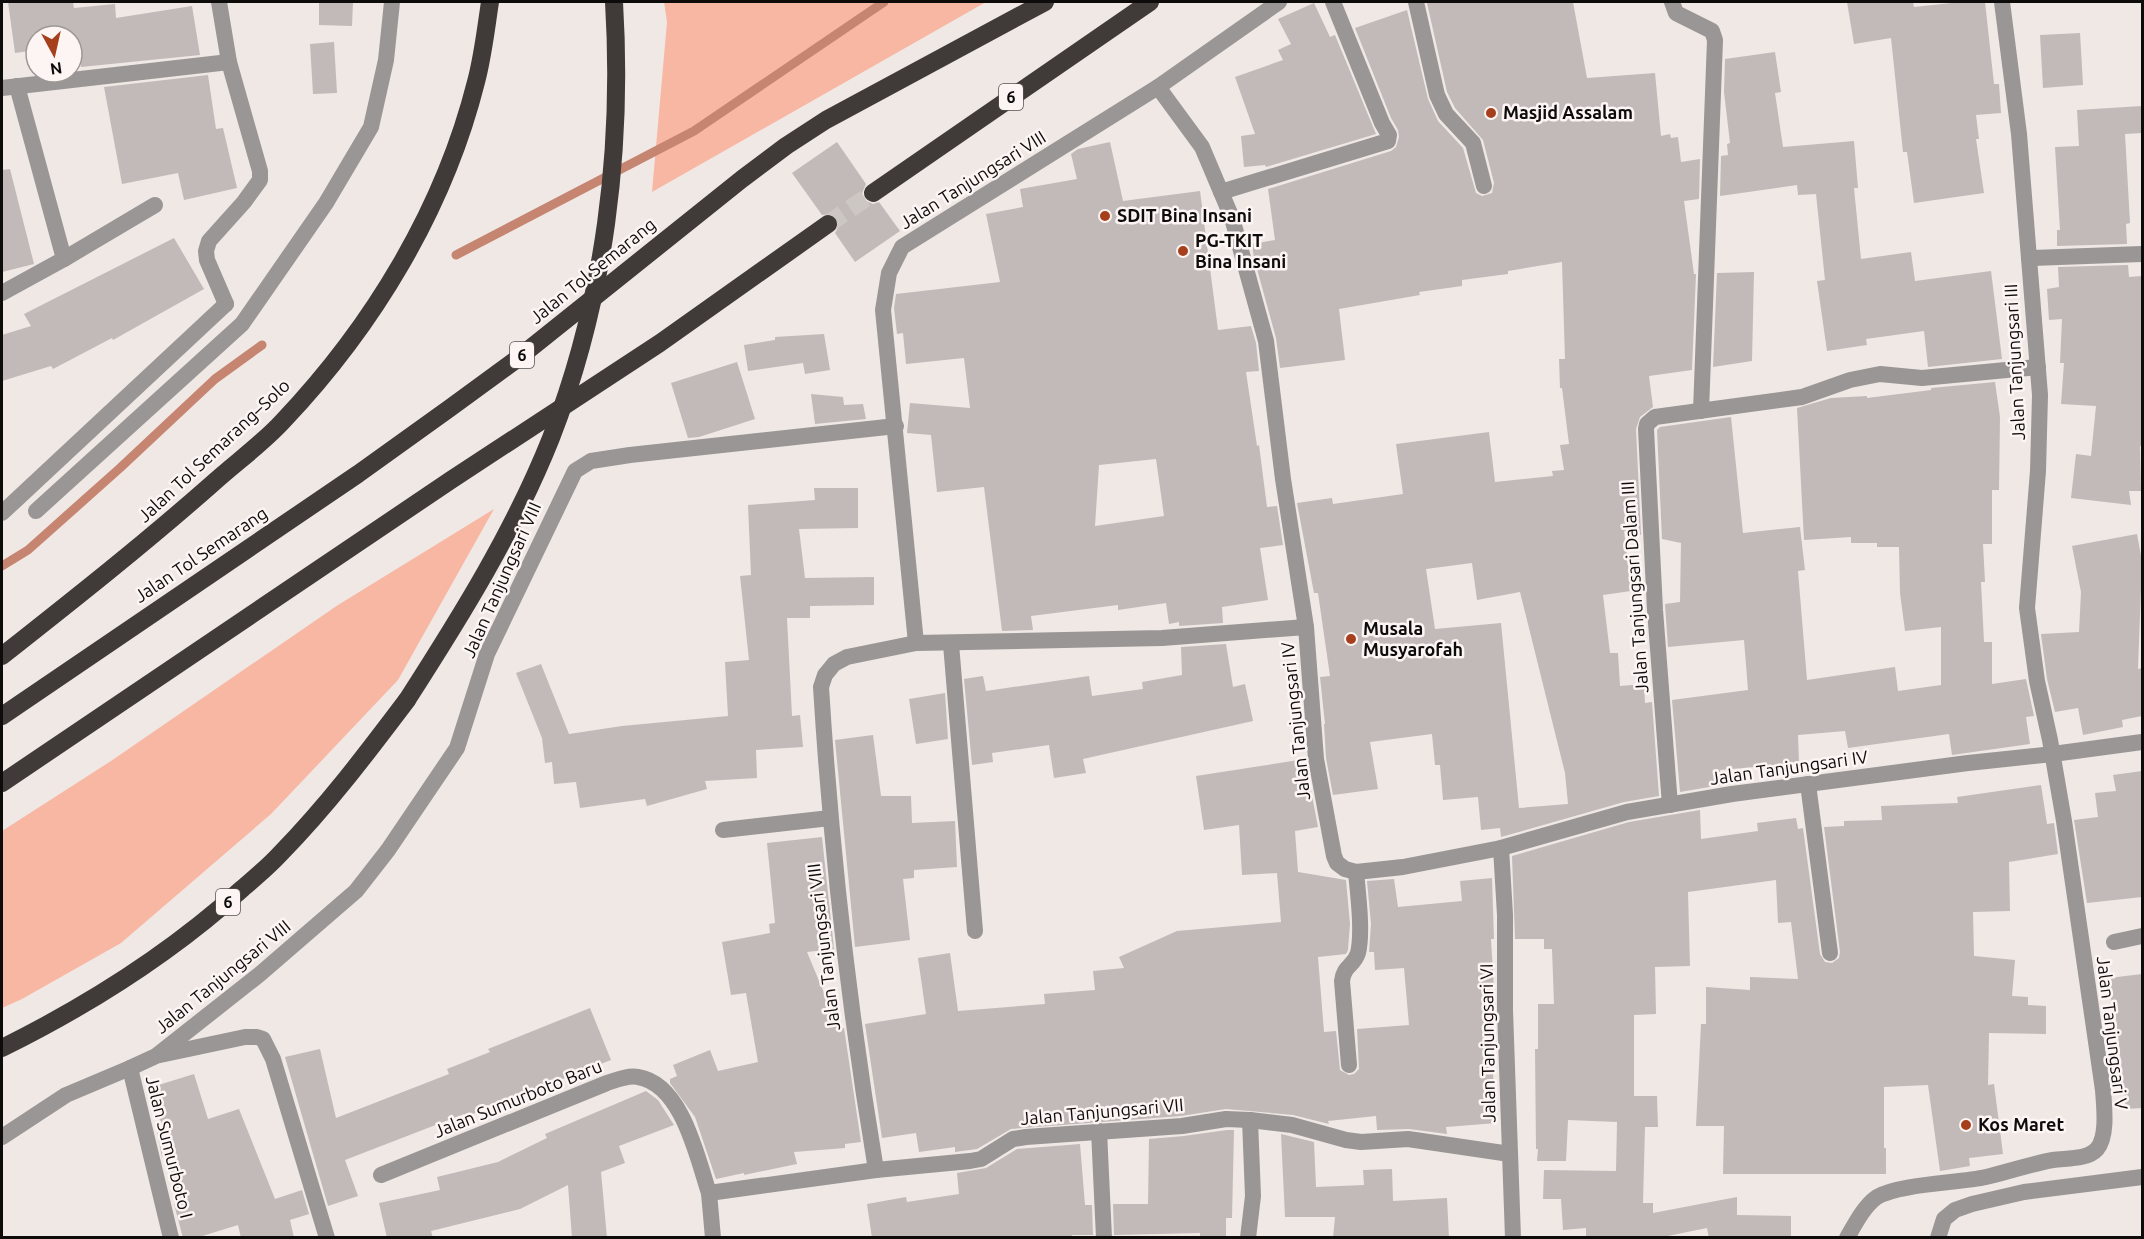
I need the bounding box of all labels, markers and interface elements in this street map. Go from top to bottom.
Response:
north arrow [24,24,84,84]
text: N [49,59,63,79]
road number: 6 [999,84,1023,110]
place label: Masjid Assalam [1503,102,1633,122]
marker: Masjid Assalam [1484,106,1498,120]
street label: Jalan Tanjungsari VIII [896,126,1049,232]
place label: SDIT Bina Insani [1117,205,1252,225]
marker: SDIT Bina Insani [1098,209,1112,223]
street label: Jalan Tol Semarang [526,213,659,327]
place label: PG-TKIT Bina Insani [1195,230,1286,271]
marker: PG-TKIT Bina Insani [1176,244,1190,258]
street label: Jalan Tanjungsari III [2000,283,2028,441]
road number: 6 [510,342,534,368]
street label: Jalan Tol Semarang–Solo [133,375,293,526]
street label: Jalan Tanjungsari Dalam III [1617,480,1651,694]
street label: Jalan Tanjungsari VIII [458,499,544,661]
street label: Jalan Tol Semarang [130,502,271,606]
place label: Musala Musyarofah [1363,618,1463,659]
marker: Musala Musyarofah [1344,632,1358,646]
street label: Jalan Tanjungsari IV [1277,640,1313,801]
street label: Jalan Tanjungsari IV [1709,746,1870,788]
street label: Jalan Tanjungsari VIII [803,862,843,1032]
road number: 6 [216,889,240,915]
street label: Jalan Tanjungsari VIII [151,916,294,1037]
street label: Jalan Tanjungsari V [2094,955,2132,1111]
street label: Jalan Tanjungsari VI [1476,963,1498,1123]
street label: Jalan Sumurboto Baru [431,1055,605,1141]
street label: Jalan Sumurboto I [143,1073,197,1220]
street label: Jalan Tanjungsari VII [1020,1094,1184,1128]
place label: Kos Maret [1978,1114,2064,1134]
marker: Kos Maret [1959,1118,1973,1132]

